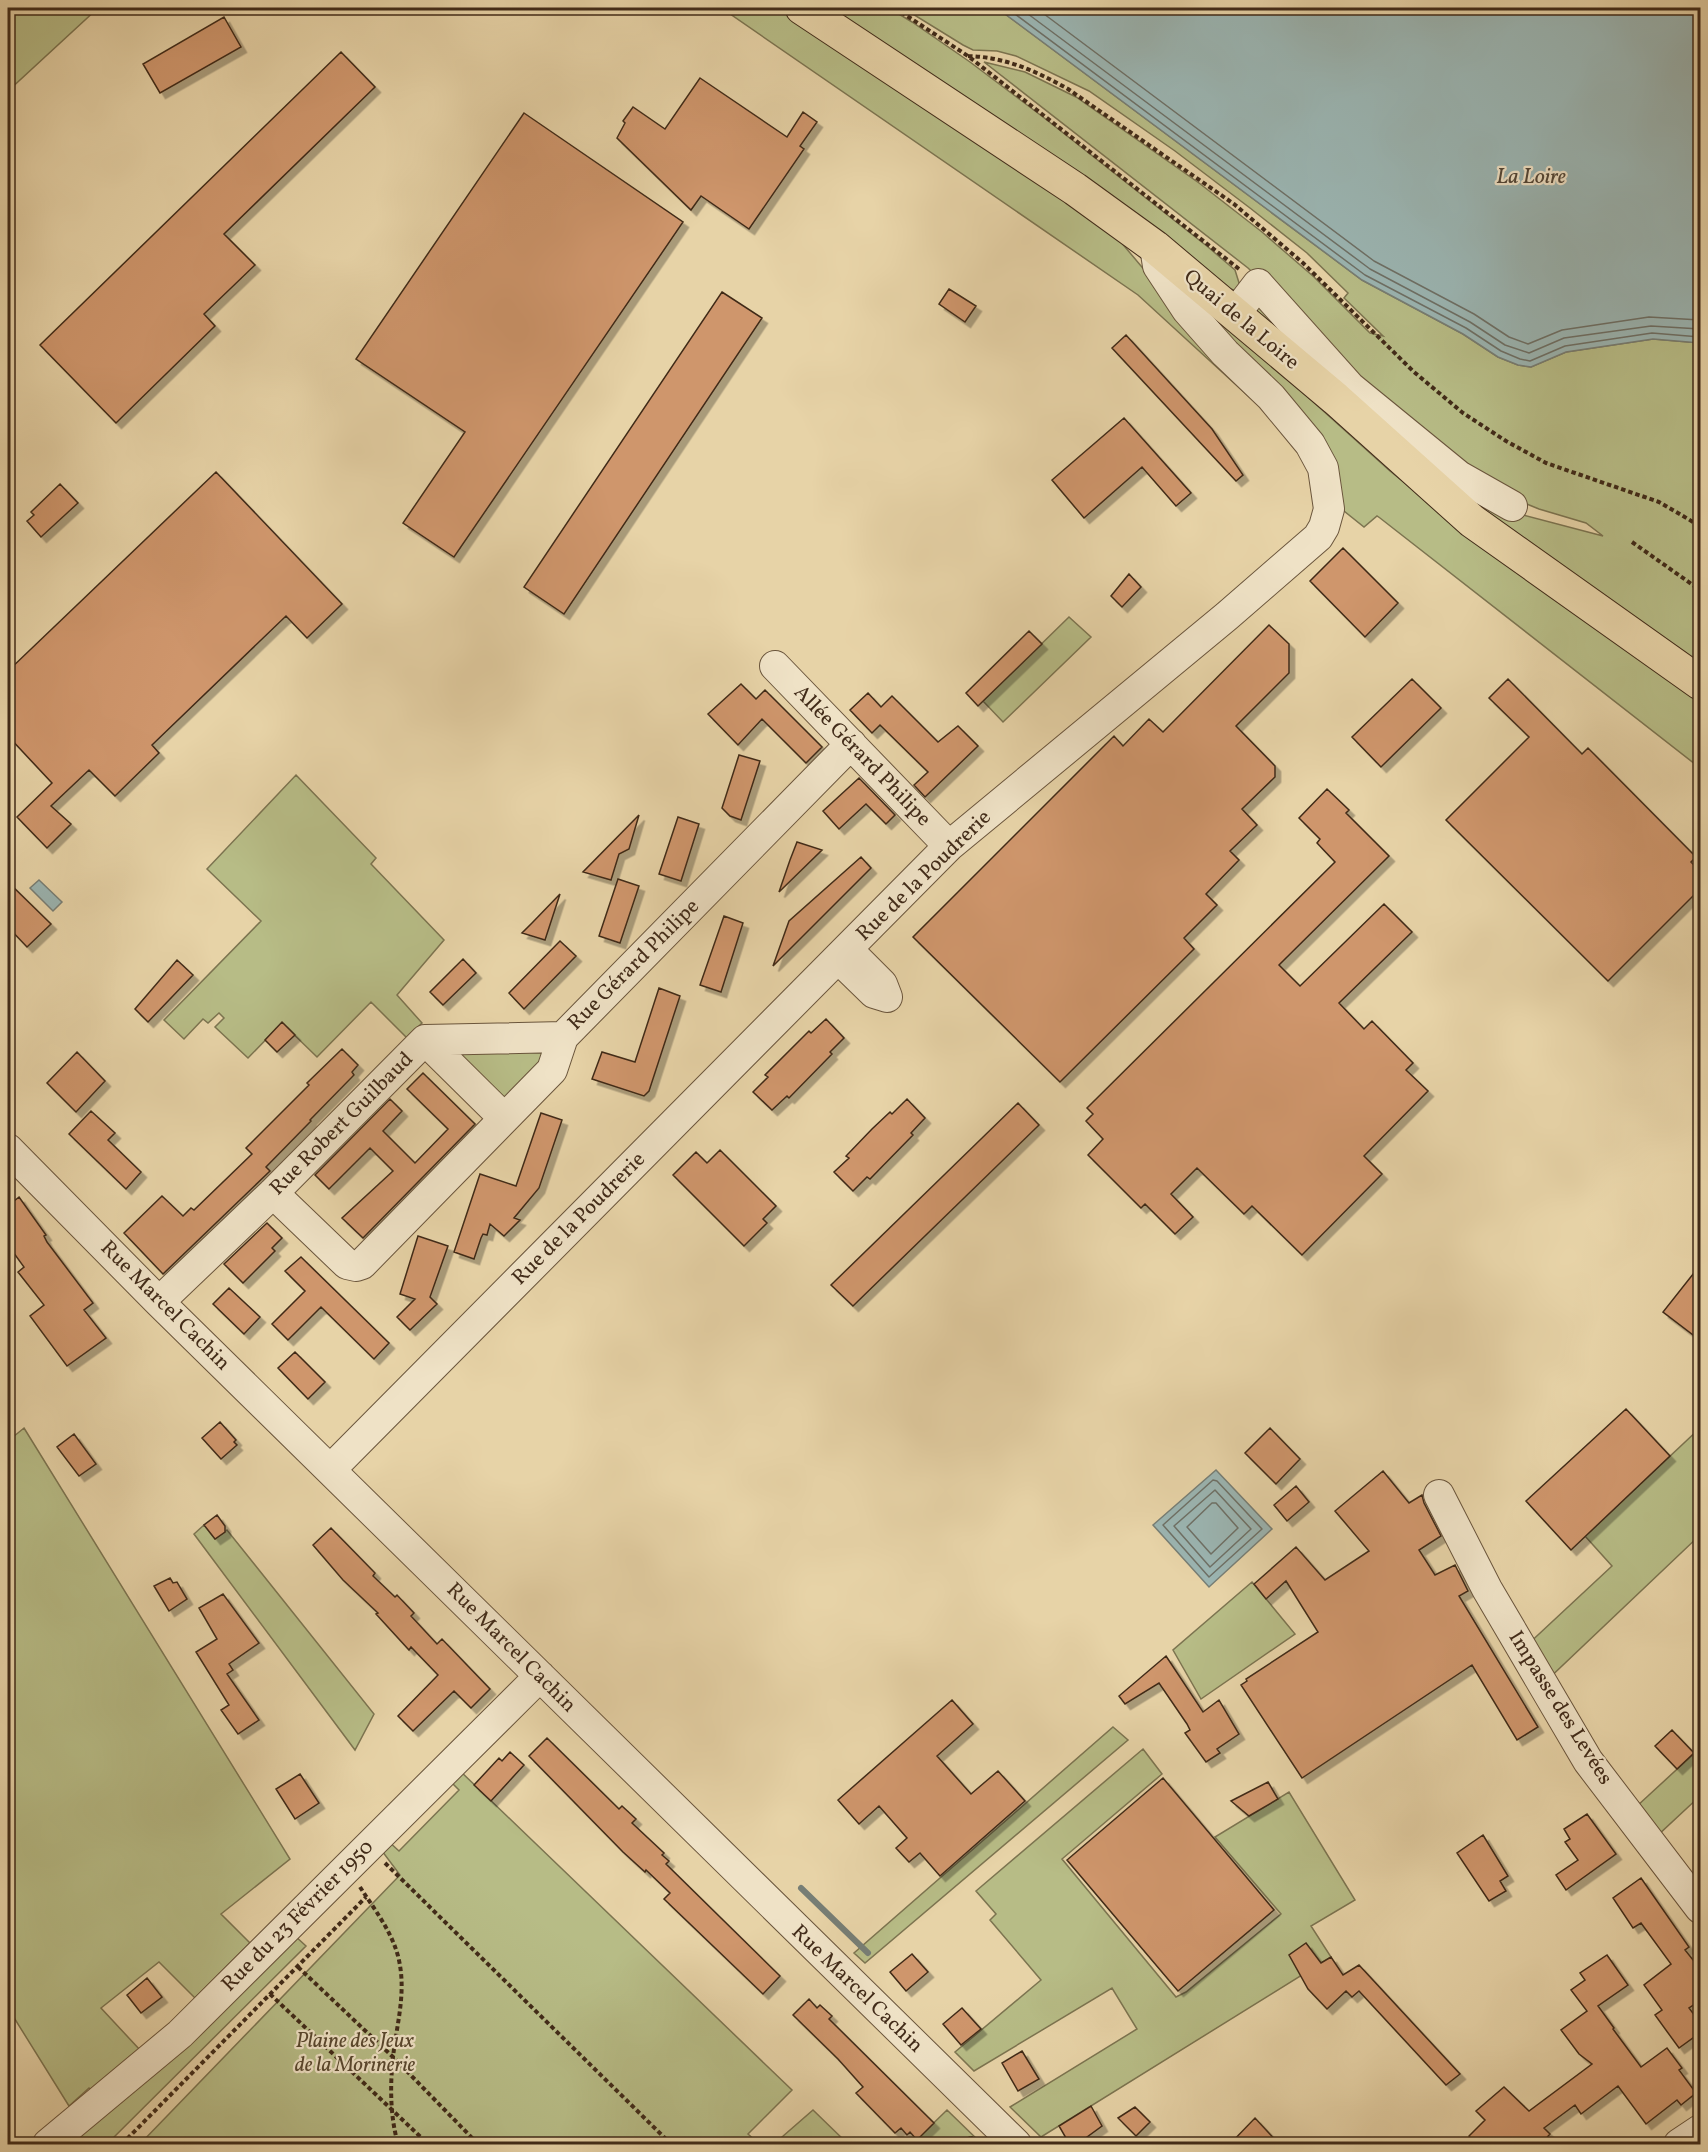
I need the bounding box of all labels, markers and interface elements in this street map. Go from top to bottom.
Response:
water label: La Loire [1496,162,1566,193]
street label: Quai de la Loire [1177,263,1305,377]
street label: Allée Gérard Philipe [787,679,937,833]
street label: Rue de la Poudrerie [850,804,998,948]
street label: Rue Gérard Philipe [562,893,706,1037]
street label: Rue Robert Guilbaud [264,1046,420,1202]
street label: Rue de la Poudrerie [506,1146,652,1292]
street label: Rue Marcel Cachin [93,1234,237,1378]
street label: Rue Marcel Cachin [439,1576,583,1720]
street label: Impasse des Levées [1501,1625,1619,1791]
street label: Rue du 23 Février 1950 [215,1833,381,1999]
street label: Rue Marcel Cachin [785,1918,929,2060]
park label: Plaine des Jeux de la Morinerie [295,2027,416,2080]

